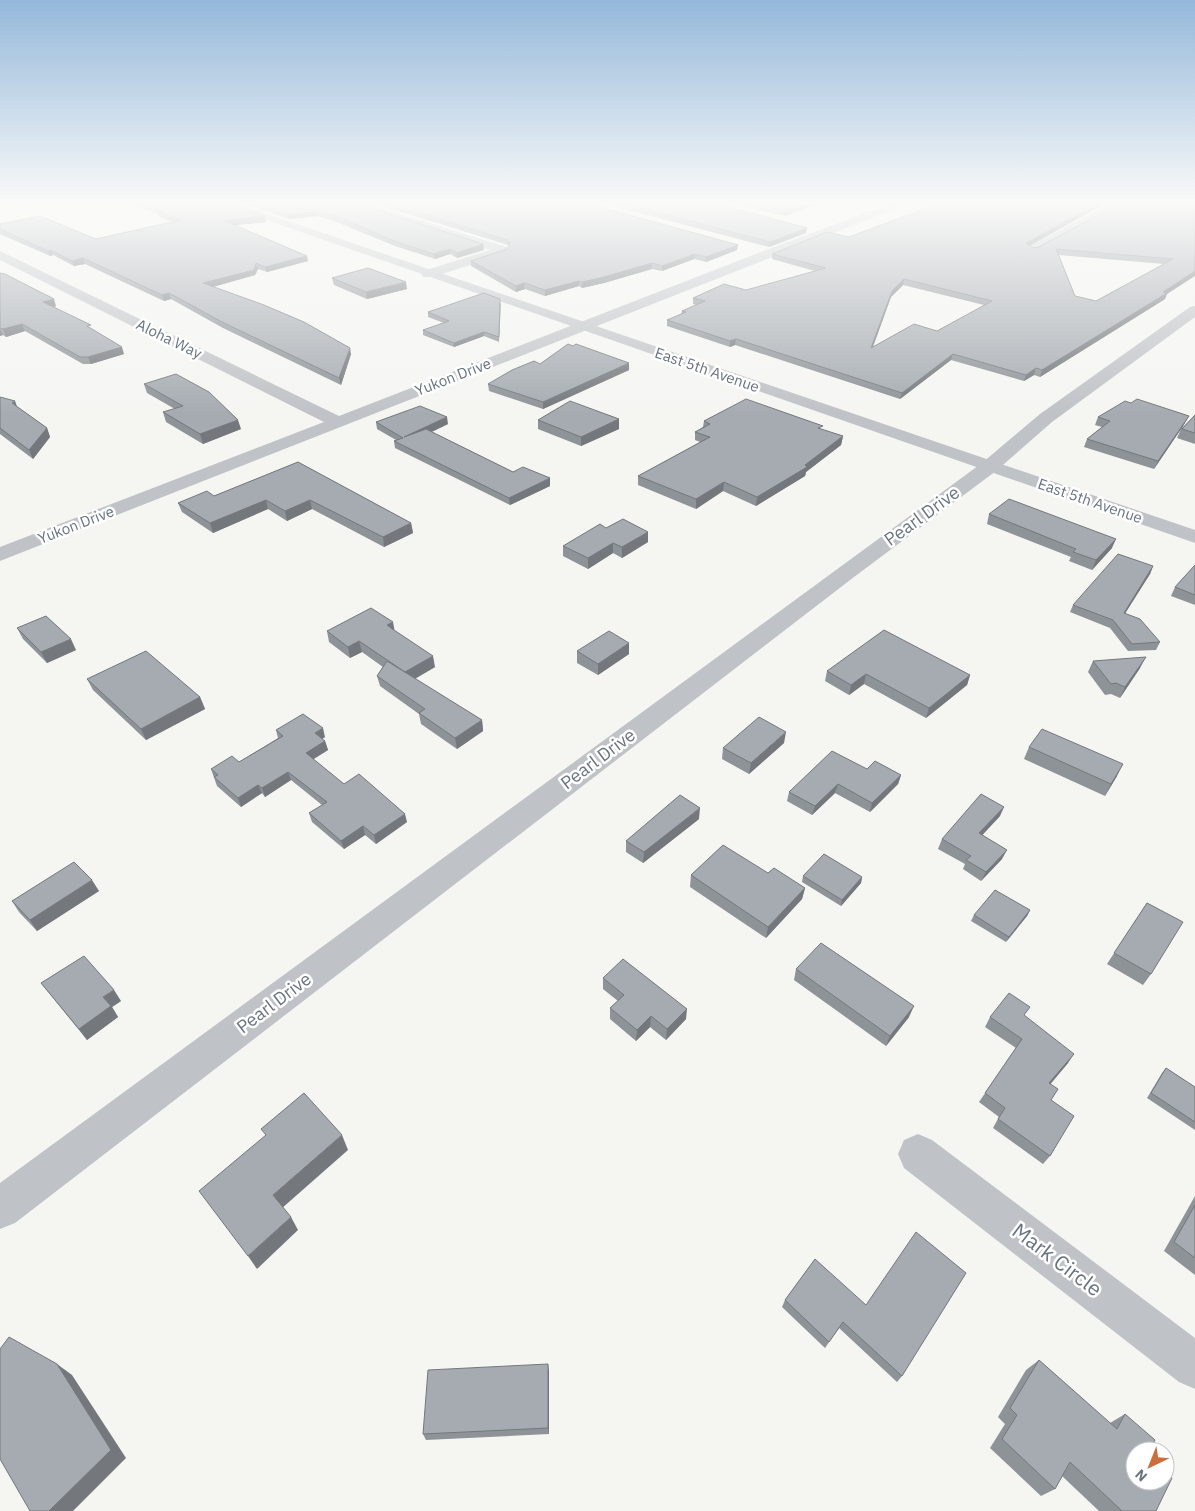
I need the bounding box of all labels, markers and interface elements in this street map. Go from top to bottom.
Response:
street label: Aloha Way [133,314,206,363]
street label: East 5th Avenue [652,343,762,396]
street label: Yukon Drive [412,353,494,400]
street label: East 5th Avenue [1035,474,1145,527]
street label: Pearl Drive [880,480,964,551]
street label: Yukon Drive [35,501,117,548]
street label: Pearl Drive [556,723,640,794]
street label: Pearl Drive [232,967,316,1038]
street label: Mark Circle [1007,1216,1108,1302]
north arrow [1125,1441,1175,1491]
text: N [1131,1465,1151,1486]

